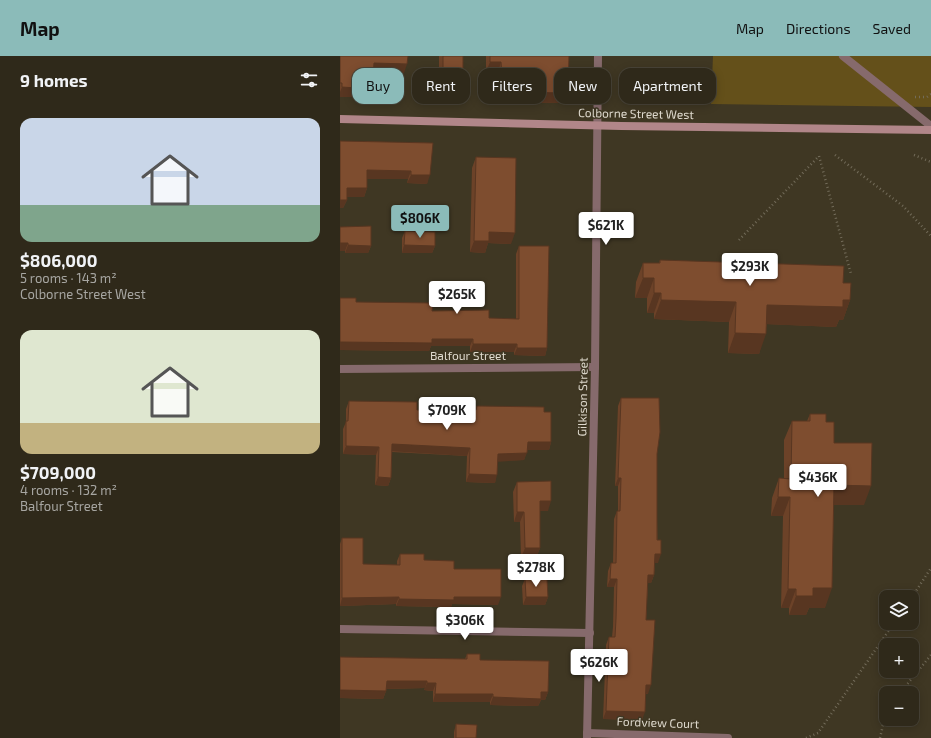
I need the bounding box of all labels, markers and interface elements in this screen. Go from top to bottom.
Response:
text: Map [20,17,60,40]
text: Map [736,20,764,37]
text: Directions [786,20,851,37]
text: Saved [873,20,911,37]
chip: Buy [352,68,404,104]
chip: Rent [412,68,470,104]
chip: Filters [478,68,546,104]
chip: New [554,68,611,104]
chip: Apartment [619,68,716,104]
icon: filters [298,69,320,91]
text: 9 homes [20,70,88,90]
street label: Colborne Street West [578,105,695,121]
icon: home [134,144,206,216]
pin: $806K [392,205,448,239]
text: $806K [400,210,440,226]
pin: $621K [578,212,634,246]
text: $621K [588,217,624,233]
text: $806,000 [20,250,98,270]
pin: $293K [722,253,778,287]
text: $293K [731,258,769,274]
text: 5 rooms · 143 m² [20,270,117,286]
pin: $265K [429,281,485,315]
text: Colborne Street West [20,286,146,302]
text: $265K [438,286,476,302]
street label: Balfour Street [430,348,507,362]
icon: home [134,356,206,428]
street label: Gilkison Street [574,357,590,437]
pin: $709K [419,397,475,431]
text: $709K [428,402,466,418]
text: $709,000 [20,462,96,482]
pin: $436K [790,464,846,498]
text: $436K [798,469,838,485]
text: 4 rooms · 132 m² [20,482,117,498]
text: Balfour Street [20,498,103,514]
pin: $278K [508,554,564,588]
text: $278K [517,559,555,575]
map controls [879,590,919,726]
button: layers [879,590,919,630]
pin: $306K [437,607,493,641]
text: $306K [445,612,485,628]
button: + [879,638,919,678]
pin: $626K [571,649,627,683]
text: $626K [580,654,618,670]
button: − [879,686,919,726]
street label: Fordview Court [616,714,700,730]

